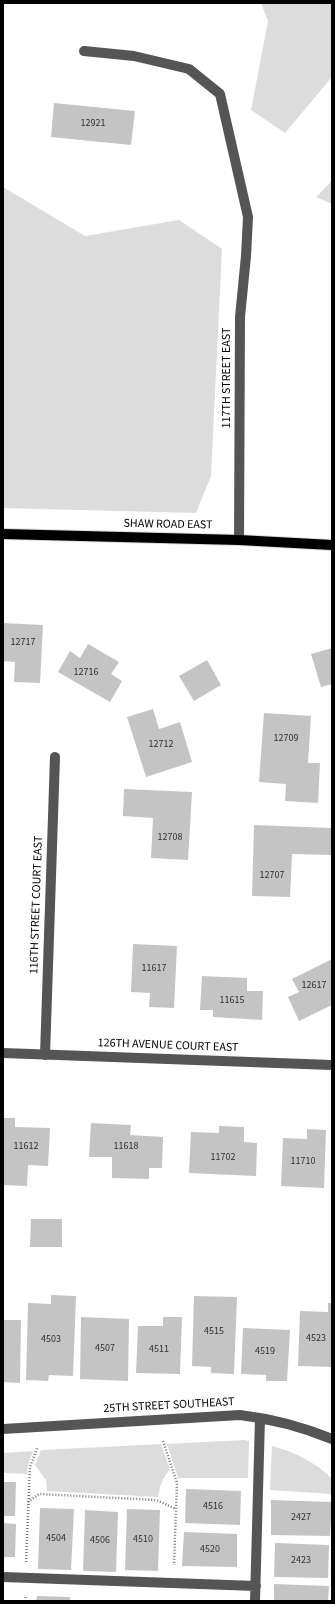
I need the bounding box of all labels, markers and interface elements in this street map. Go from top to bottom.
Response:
house number: 12921 [81,118,105,130]
street label: 117TH STREET EAST [220,328,234,428]
street label: SHAW ROAD EAST [123,517,213,533]
house number: 12717 [11,637,35,649]
house number: 12716 [74,667,98,679]
house number: 12709 [274,733,298,745]
house number: 12712 [149,739,173,751]
house number: 12708 [158,832,182,844]
street label: 116TH STREET COURT EAST [27,835,47,975]
house number: 12707 [260,870,284,882]
house number: 11617 [142,963,166,975]
house number: 12617 [302,980,326,992]
house number: 11615 [220,995,244,1007]
street label: 126TH AVENUE COURT EAST [97,1036,239,1056]
house number: 11612 [14,1141,38,1153]
house number: 11618 [114,1141,138,1153]
house number: 11702 [211,1152,235,1164]
house number: 11710 [291,1156,315,1168]
house number: 4515 [204,1326,224,1338]
house number: 4523 [306,1333,326,1345]
house number: 4503 [41,1334,61,1346]
house number: 4507 [95,1343,115,1355]
house number: 4511 [149,1344,169,1356]
house number: 4519 [255,1346,275,1358]
street label: 25TH STREET SOUTHEAST [103,1395,235,1417]
house number: 4516 [203,1501,223,1513]
house number: 2427 [291,1512,311,1524]
house number: 4504 [46,1533,66,1545]
house number: 4510 [133,1534,153,1546]
house number: 4506 [90,1535,110,1547]
house number: 4520 [200,1544,220,1556]
house number: 2423 [291,1555,311,1567]

